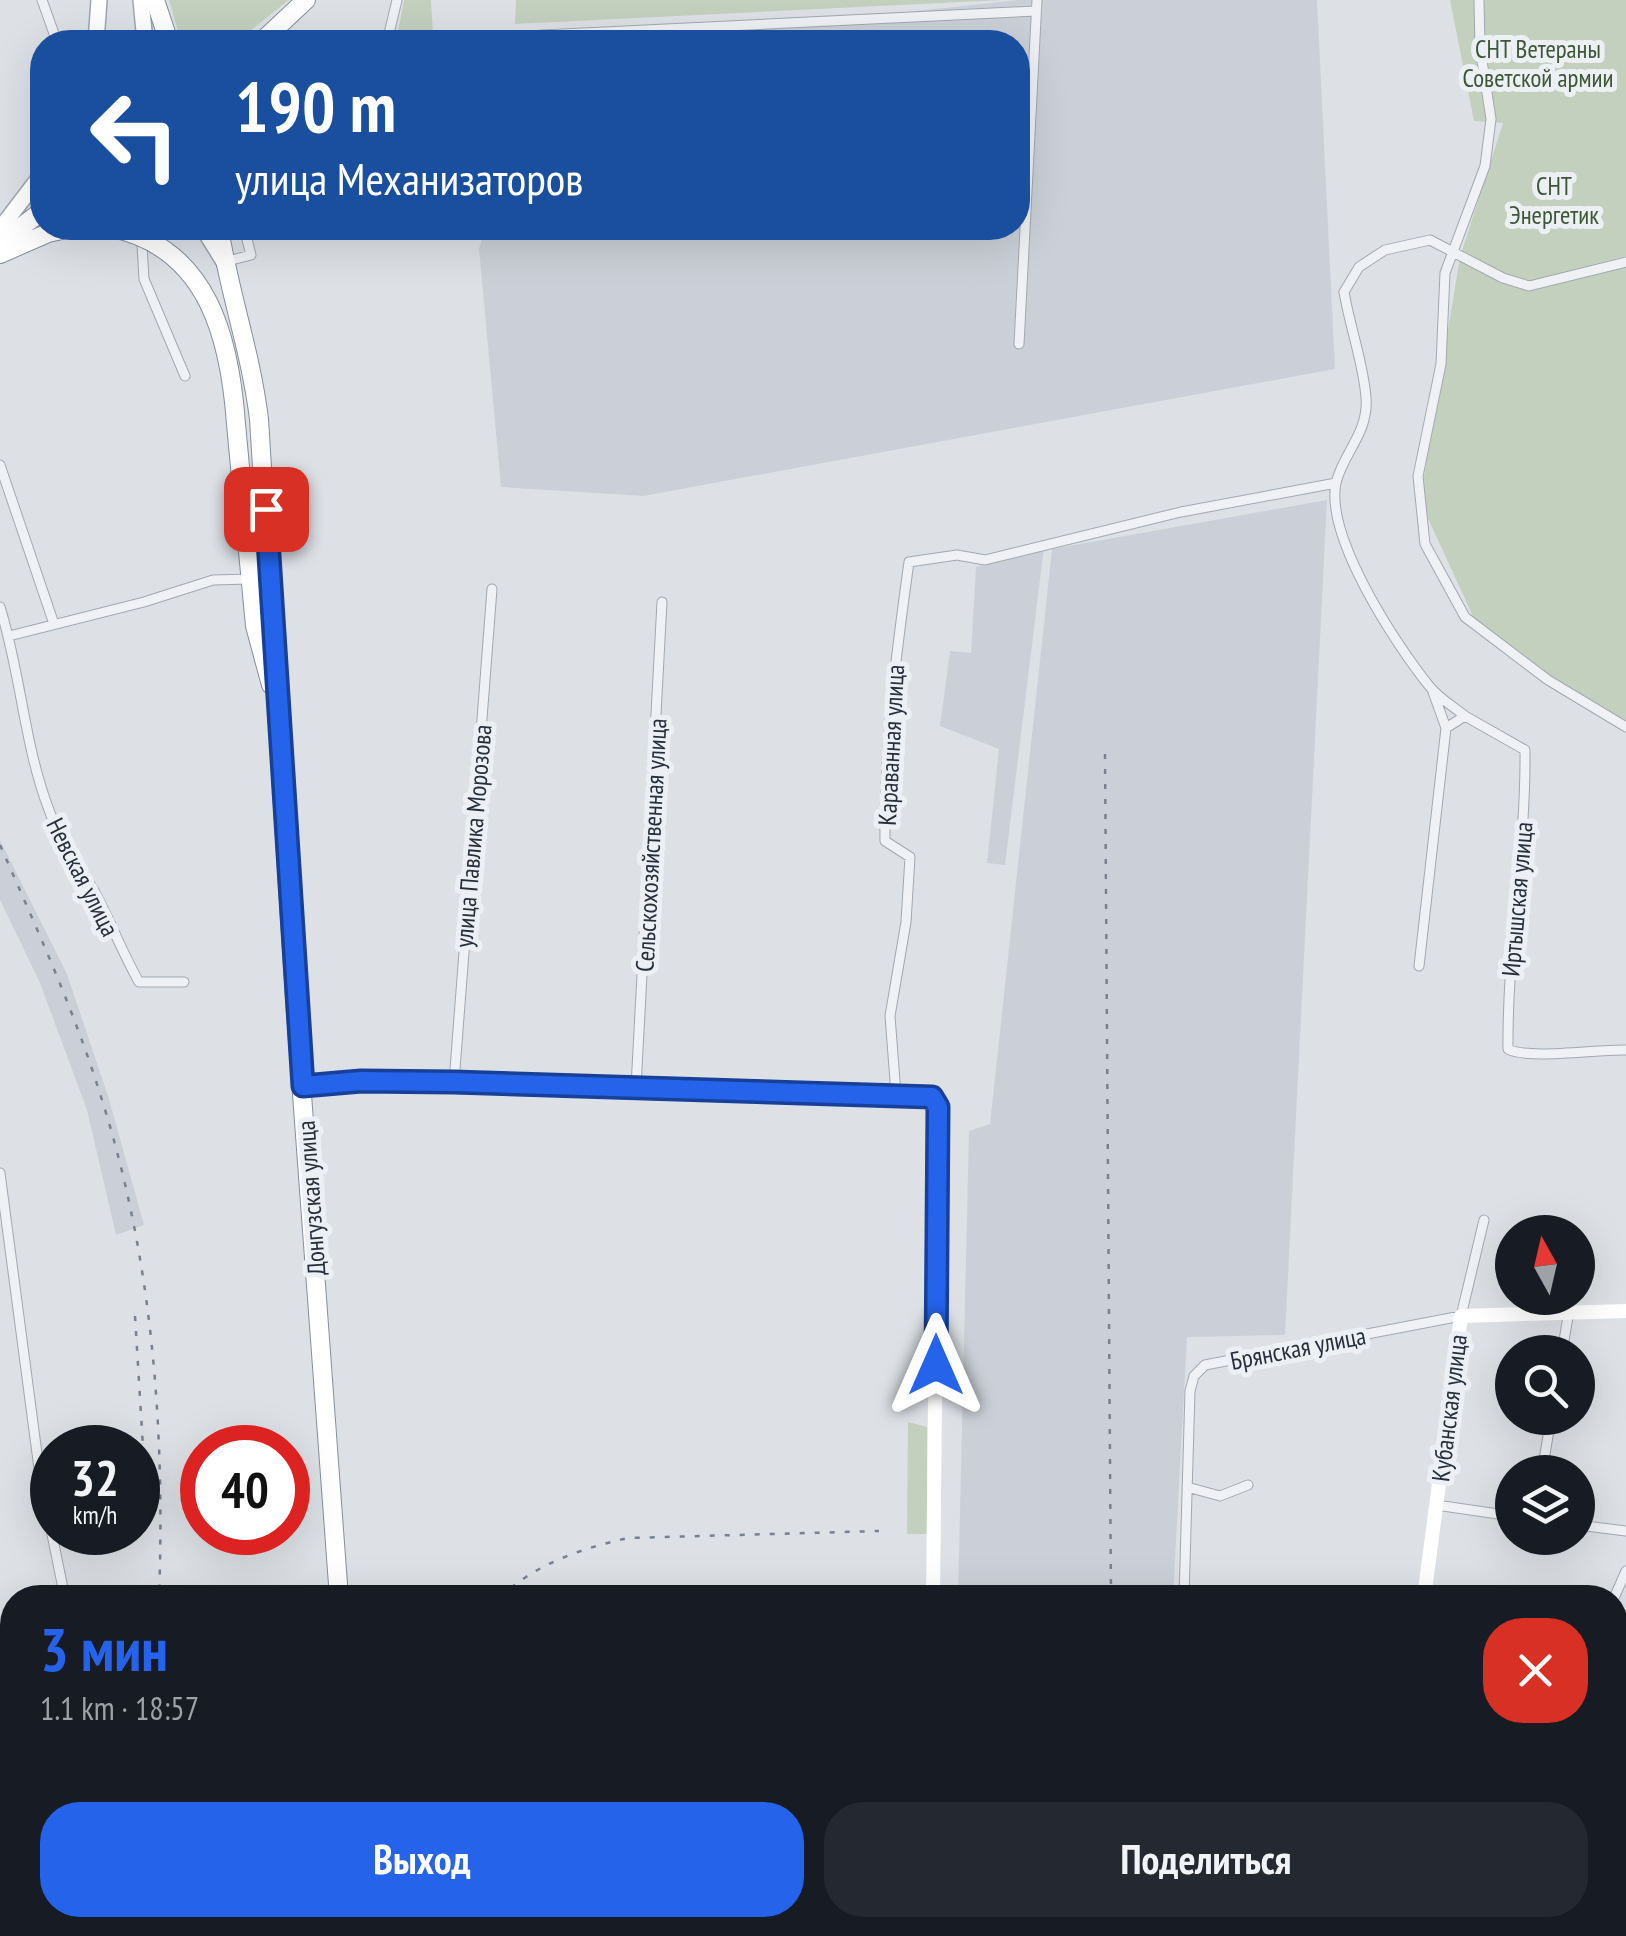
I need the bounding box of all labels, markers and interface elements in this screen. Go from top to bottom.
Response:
park label: СНТ Ветераны Советской армии [1463,33,1613,94]
text: 190 m [235,61,396,151]
icon: left [70,70,200,200]
text: улица Механизаторов [235,149,583,207]
park label: СНТ Энергетик [1509,170,1599,231]
pin [224,467,309,552]
icon: arrive [239,482,294,537]
street label: Караванная улица [871,664,911,826]
street label: Сельскохозяйственная улица [628,717,674,973]
street label: улица Павлика Морозова [447,723,499,949]
street label: Невская улица [40,812,126,942]
street label: Иртышская улица [1494,820,1540,978]
street label: Донгузская улица [290,1120,332,1276]
north arrow [1495,1215,1595,1315]
map controls [1495,1215,1595,1555]
position arrow [884,1313,988,1417]
street label: Брянская улица [1228,1319,1368,1377]
street label: Кубанская улица [1424,1333,1474,1483]
button: search [1495,1335,1595,1435]
speed limit sign: 40 [180,1425,310,1555]
text: 32 [71,1445,119,1510]
button: layers [1495,1455,1595,1555]
text: km/h [73,1499,117,1531]
text: 3 мин [40,1610,168,1688]
button: close [1483,1618,1588,1723]
text: 1.1 km · 18:57 [40,1687,199,1729]
button: Выход [40,1802,804,1917]
button: Поделиться [824,1802,1588,1917]

